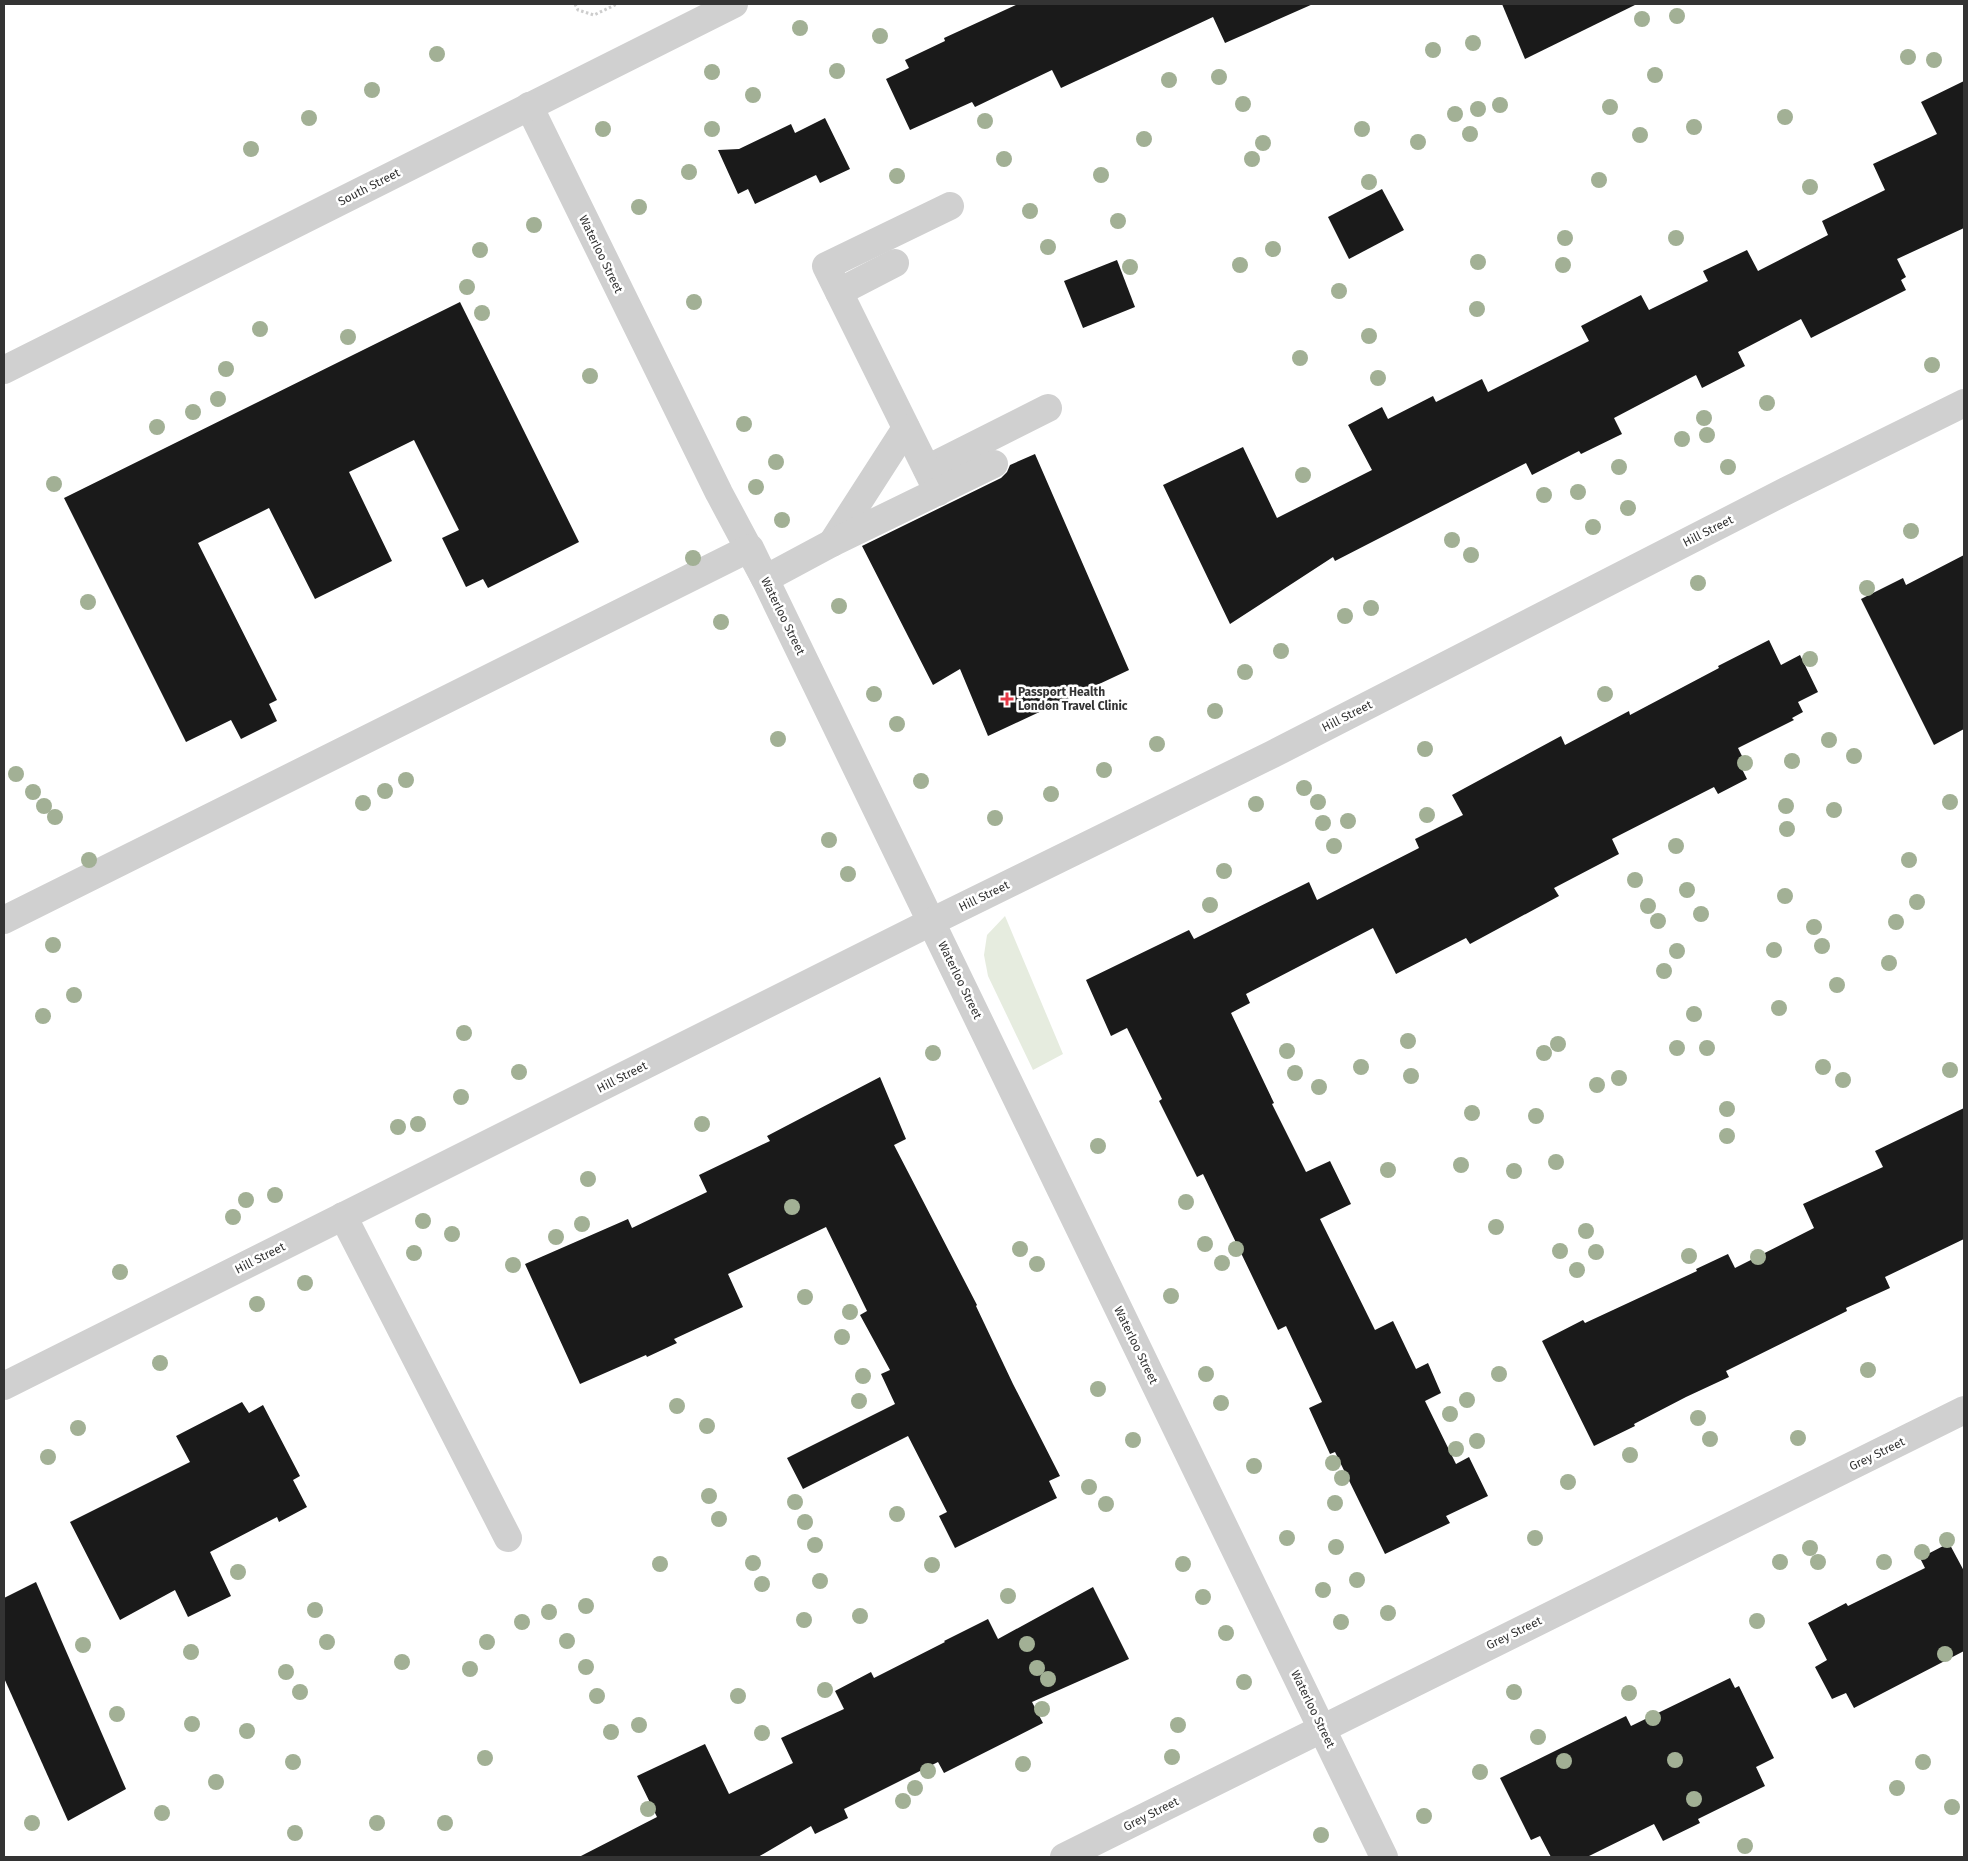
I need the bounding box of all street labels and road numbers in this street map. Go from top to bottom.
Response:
street label: South Street [336,165,403,209]
street label: Waterloo Street [576,213,626,296]
street label: Hill Street [1681,512,1736,550]
street label: Waterloo Street [758,575,808,658]
street label: Hill Street [1320,697,1375,735]
street label: Hill Street [957,878,1012,914]
street label: Waterloo Street [935,939,985,1022]
street label: Hill Street [595,1058,650,1096]
street label: Hill Street [233,1239,288,1277]
street label: Waterloo Street [1111,1304,1161,1387]
street label: Grey Street [1847,1434,1908,1473]
street label: Grey Street [1484,1613,1545,1652]
street label: Waterloo Street [1288,1668,1338,1751]
street label: Grey Street [1121,1794,1181,1834]

